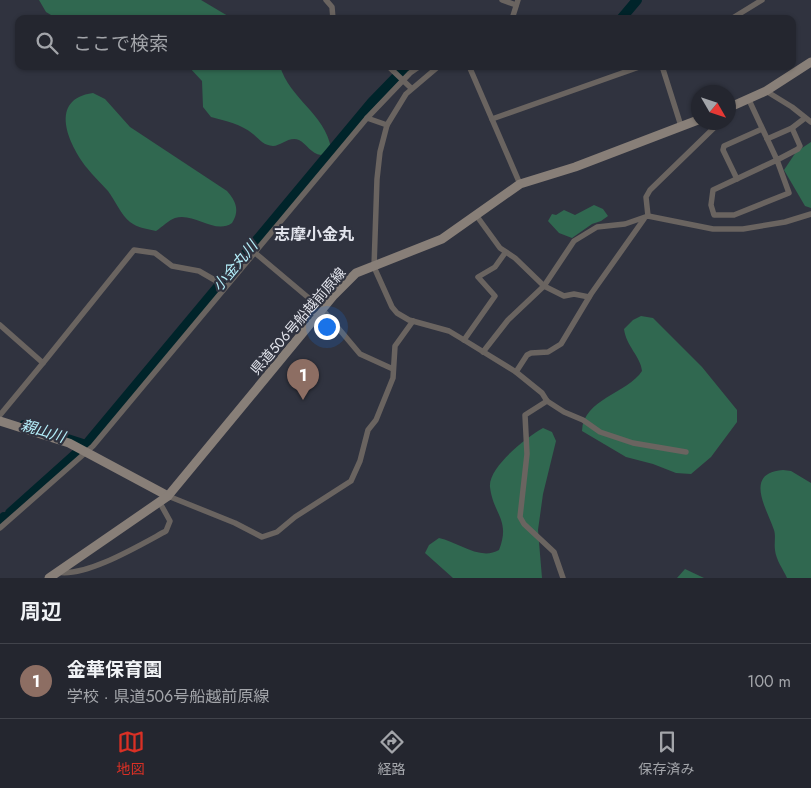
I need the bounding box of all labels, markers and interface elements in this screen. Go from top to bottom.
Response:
search box [15,15,796,70]
icon: search [33,29,61,57]
text: ここで検索 [73,30,168,57]
north arrow [691,85,736,130]
district label: 志摩小金丸 [274,223,354,246]
water label: 小金丸川 [207,234,264,296]
street label: 県道506号船越前原線 [246,263,350,379]
your location [314,314,340,340]
pin: 1 [287,359,319,400]
water label: 親山川 [18,414,70,449]
text: 周辺 [20,597,62,627]
text: 金華保育園 [67,656,162,683]
text: 1 [32,670,40,693]
text: 100 m [747,670,791,693]
text: 学校 · 県道506号船越前原線 [67,685,269,708]
tab: 地図 [117,728,145,779]
tab: 経路 [378,728,406,779]
tab: 保存済み [639,728,695,779]

